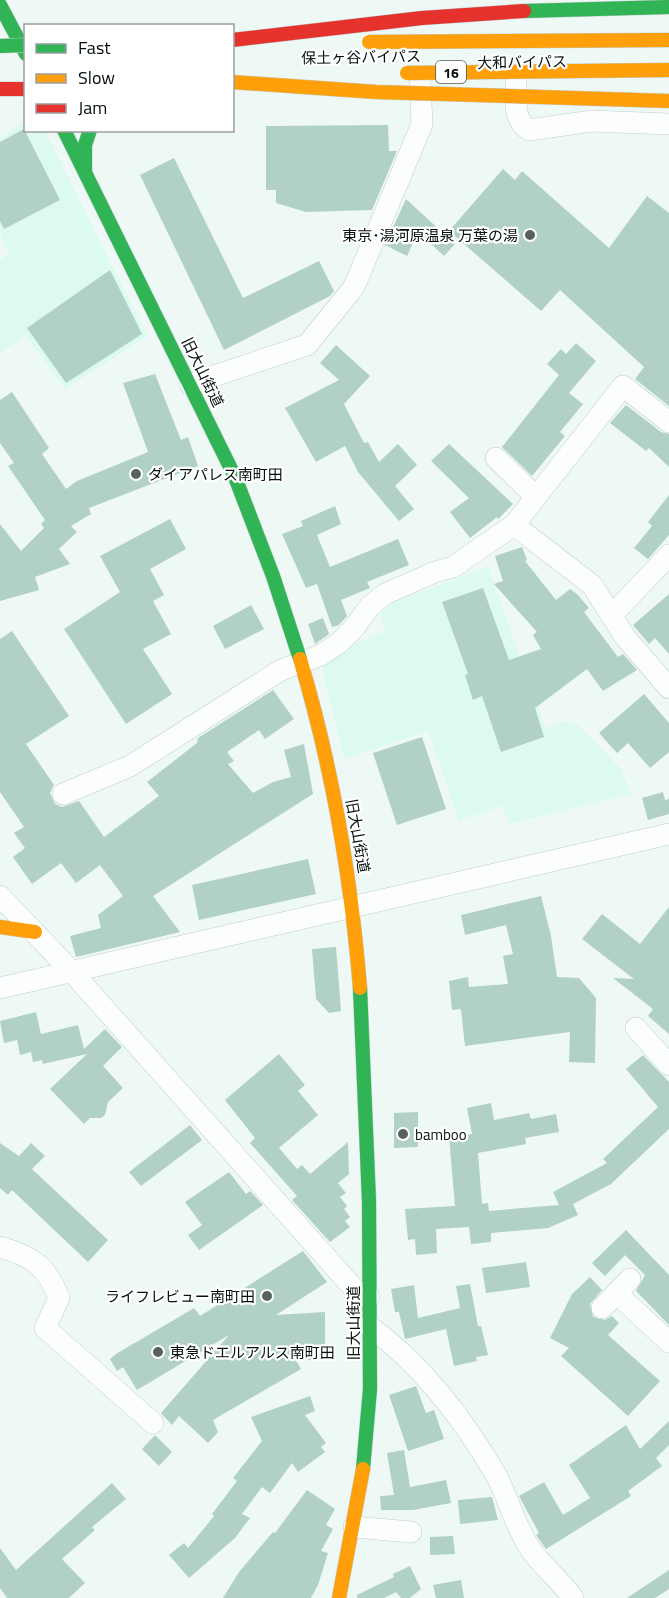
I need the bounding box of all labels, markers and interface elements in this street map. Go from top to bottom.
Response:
legend [24,24,234,132]
text: Fast [78,34,111,61]
street label: 保土ヶ谷バイパス [301,44,421,70]
street label: 大和バイパス [477,50,567,74]
road number: 16 [436,61,466,83]
text: Slow [78,64,115,91]
text: Jam [78,94,107,121]
place label: 東京･湯河原温泉 万葉の湯 [342,224,518,247]
marker: 東京･湯河原温泉 万葉の湯 [523,228,537,242]
street label: 旧大山街道 [176,333,230,411]
place label: ダイアパレス南町田 [148,463,283,486]
marker: ダイアパレス南町田 [129,467,143,481]
street label: 旧大山街道 [340,797,376,875]
place label: bamboo [415,1123,467,1146]
marker: bamboo [396,1127,410,1141]
place label: ライフレビュー南町田 [105,1285,255,1308]
street label: 旧大山街道 [342,1285,365,1361]
marker: ライフレビュー南町田 [260,1289,274,1303]
place label: 東急ドエルアルス南町田 [170,1341,335,1364]
marker: 東急ドエルアルス南町田 [151,1345,165,1359]

